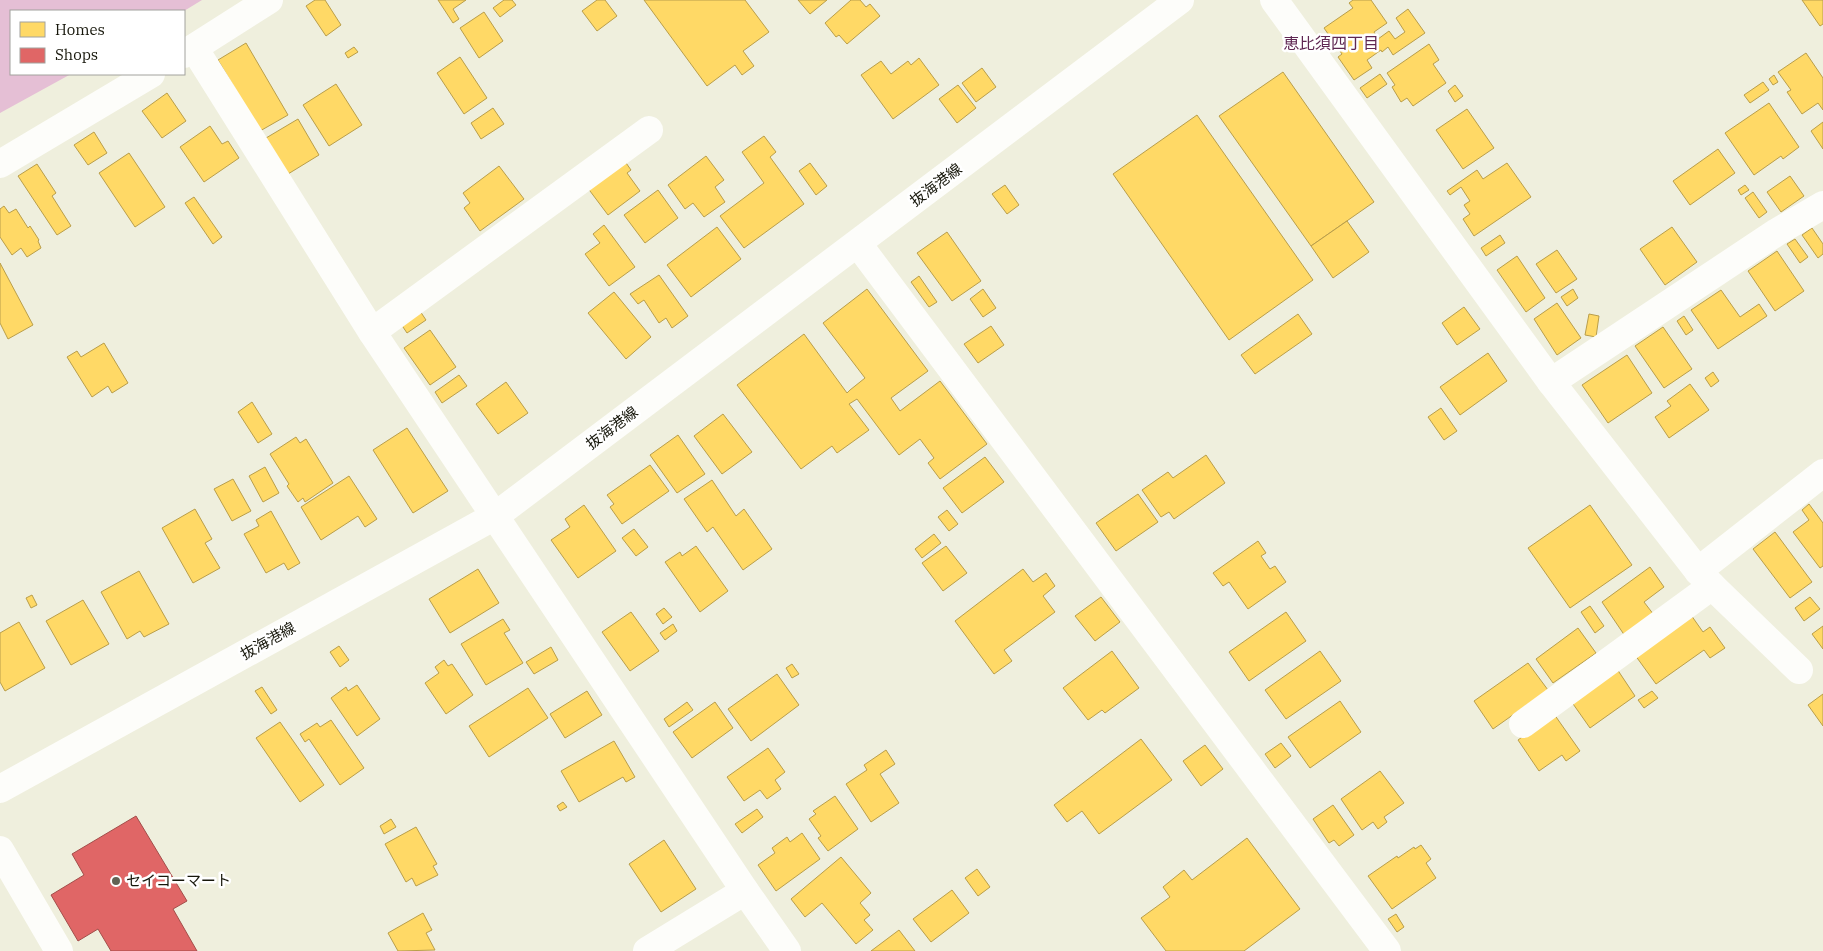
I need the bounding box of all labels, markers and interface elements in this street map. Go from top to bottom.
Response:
legend [10,10,185,75]
text: Homes [55,20,105,39]
district label: 恵比須四丁目 [1283,33,1379,53]
text: Shops [55,45,98,64]
street label: 抜海港線 [906,159,965,210]
street label: 抜海港線 [582,402,641,453]
street label: 抜海港線 [237,618,299,663]
place label: セイコーマート [126,871,231,890]
marker: セイコーマート [110,875,122,887]

